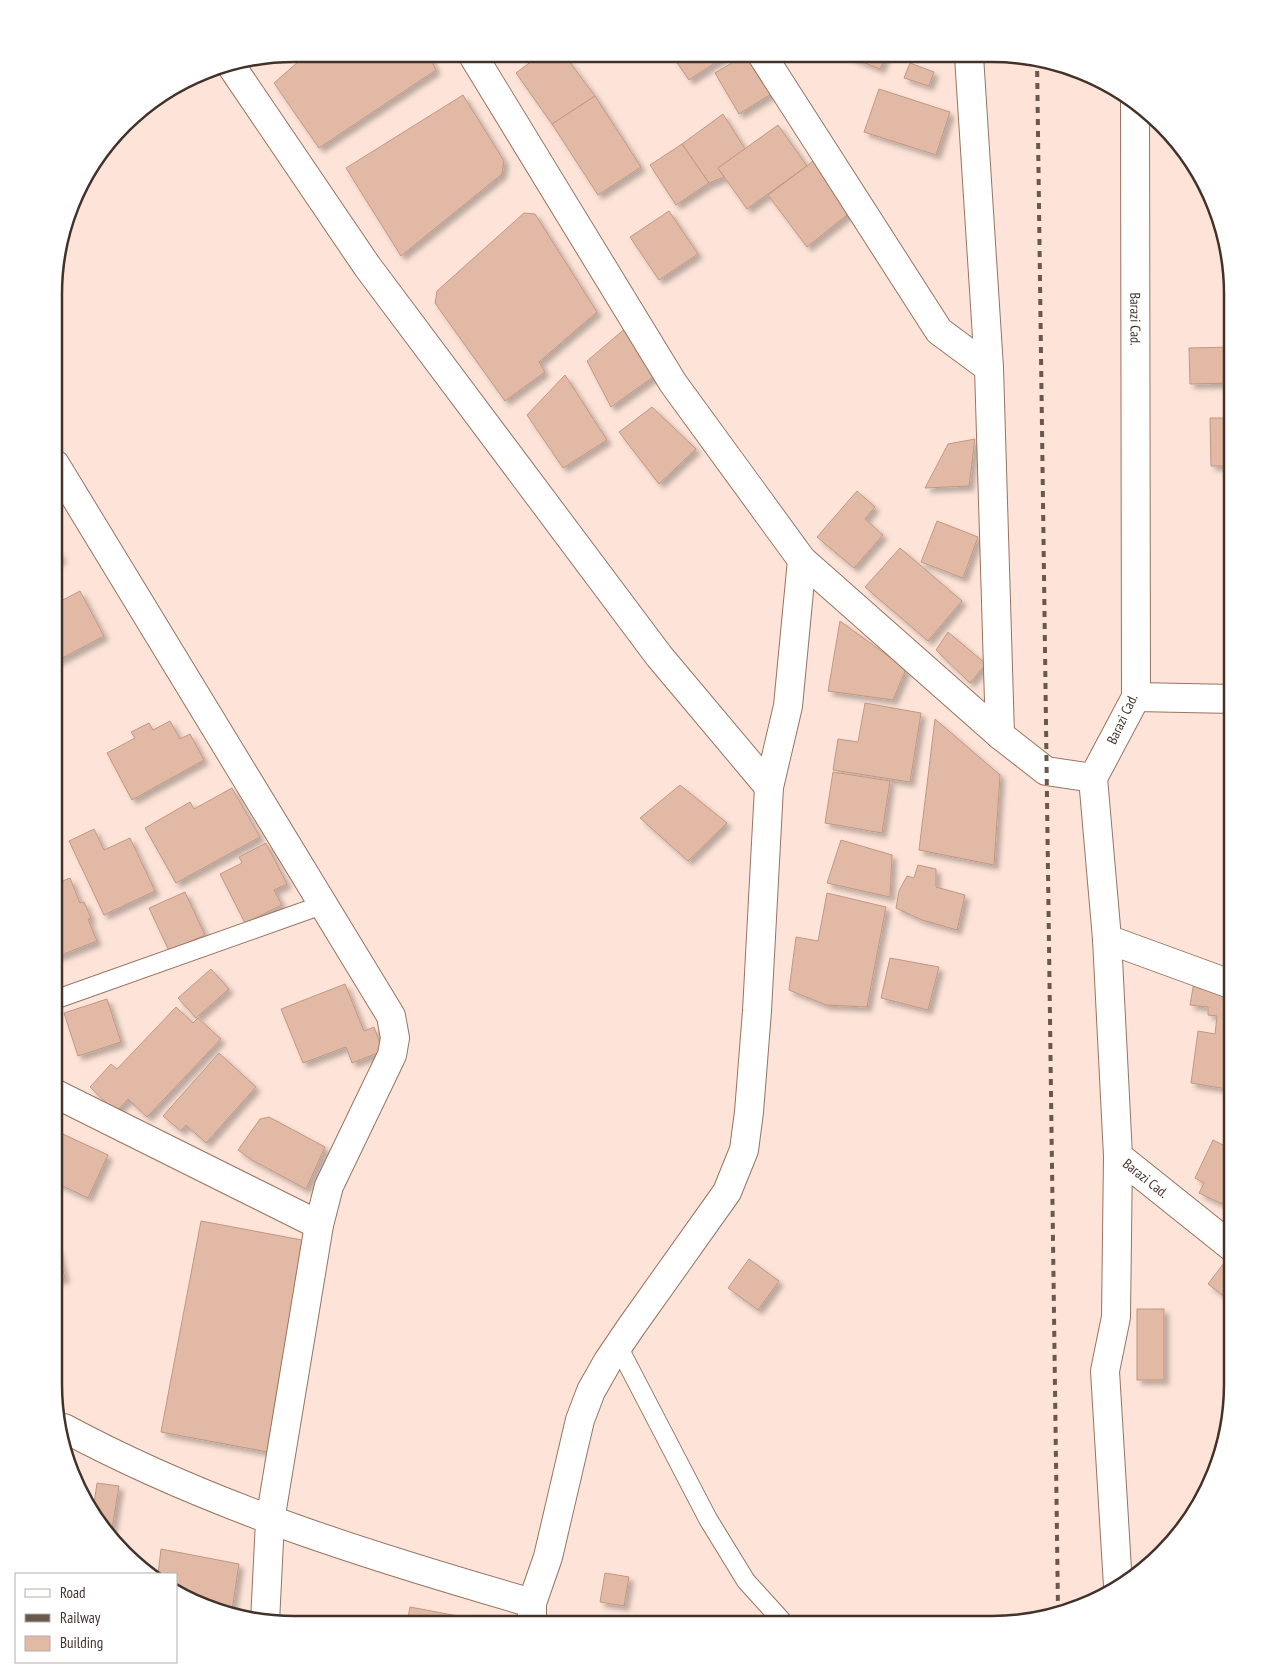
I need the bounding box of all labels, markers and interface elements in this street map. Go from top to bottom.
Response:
street label: Barazi Cad. [1126,292,1144,346]
street label: Barazi Cad. [1103,691,1141,747]
street label: Barazi Cad. [1119,1154,1172,1202]
legend [15,1573,178,1663]
text: Road [60,1583,86,1602]
text: Railway [60,1608,101,1627]
text: Building [60,1633,103,1652]

